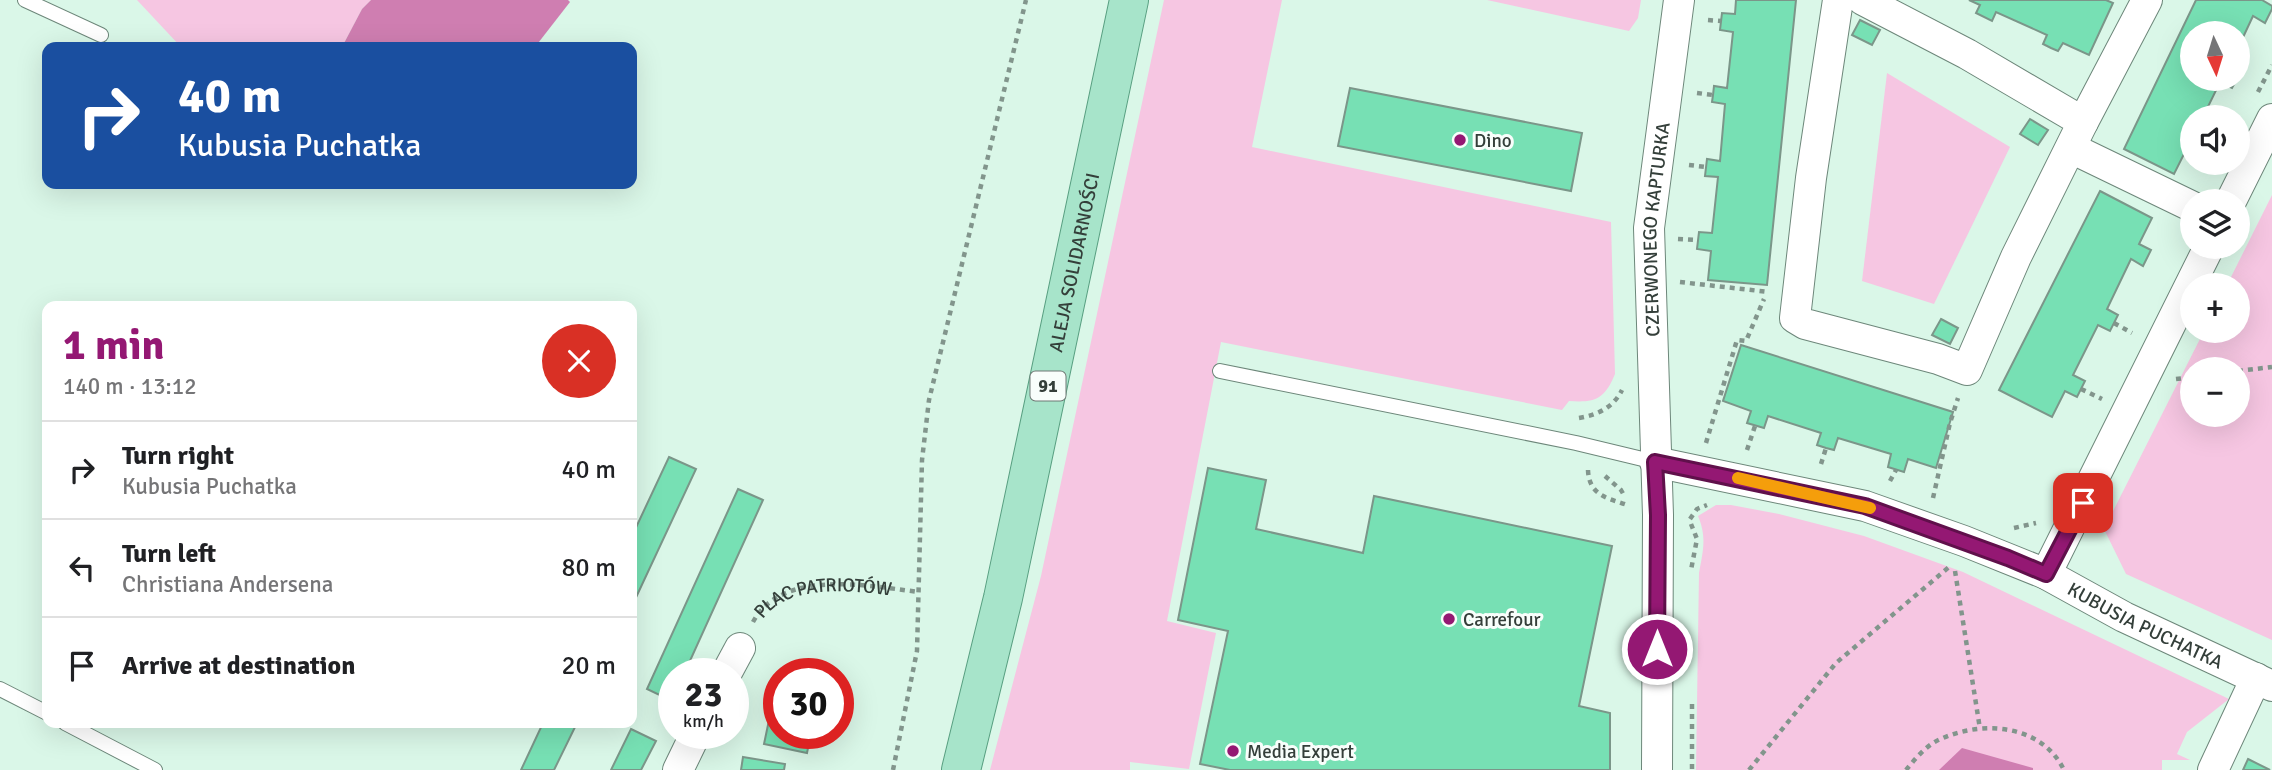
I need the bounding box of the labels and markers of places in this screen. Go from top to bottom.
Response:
place label: Dino [1474,129,1512,153]
marker: Dino [1452,132,1468,148]
pin [2053,473,2113,533]
place label: Carrefour [1463,608,1541,632]
marker: Carrefour [1441,611,1457,627]
place label: Media Expert [1247,740,1354,764]
marker: Media Expert [1225,743,1241,759]

